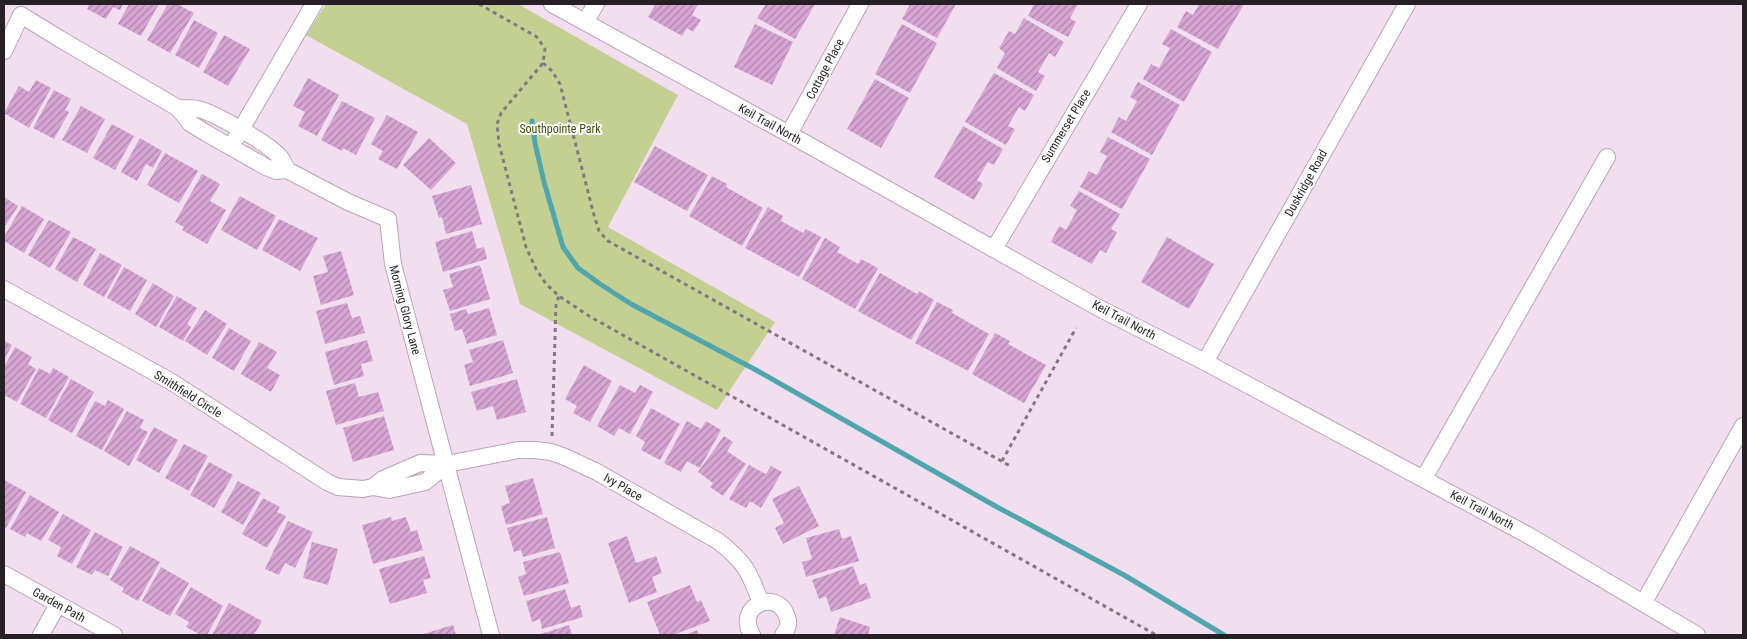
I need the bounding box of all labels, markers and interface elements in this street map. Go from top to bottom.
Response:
street label: Cottage Place [803,36,847,102]
street label: Summerset Place [1039,86,1094,165]
street label: Keil Trail North [736,101,804,147]
park label: Southpointe Park [519,122,601,136]
street label: Duskridge Road [1282,147,1330,219]
street label: Morning Glory Lane [386,264,424,357]
street label: Keil Trail North [1090,297,1158,343]
street label: Smithfield Circle [151,368,225,421]
street label: Ivy Place [601,470,645,504]
street label: Keil Trail North [1448,487,1516,533]
street label: Garden Path [30,585,88,625]

